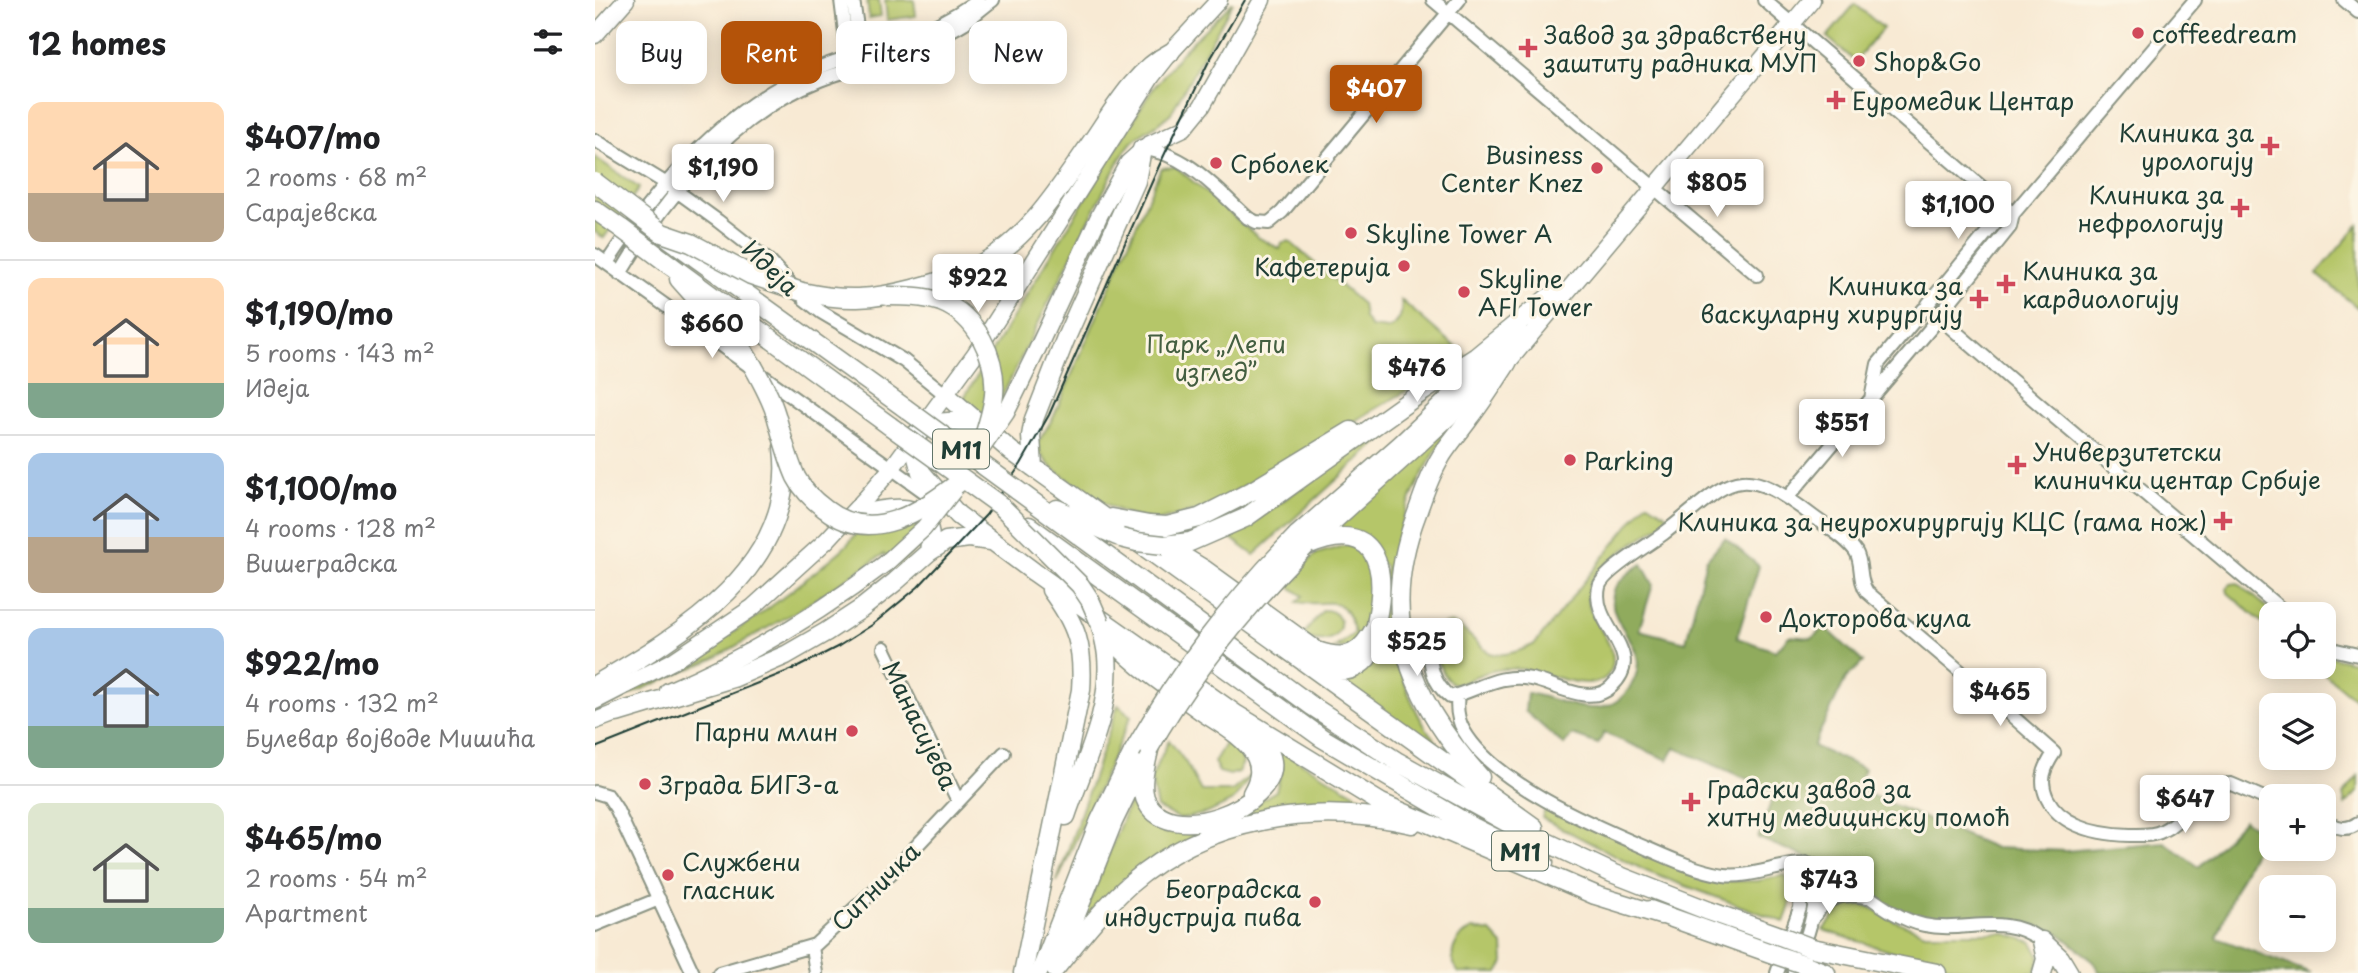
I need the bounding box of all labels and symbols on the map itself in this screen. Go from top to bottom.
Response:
place label: coffeedream [2152,15,2297,51]
place label: Завод за здравствену заштиту радника МУП [1543,16,1817,80]
marker: coffeedream [2130,25,2146,41]
marker: Завод за здравствену заштиту радника МУП [1518,38,1538,58]
place label: Shop&Go [1873,43,1981,79]
marker: Shop&Go [1851,53,1867,69]
pin: $407 [1335,66,1417,125]
place label: Еуромедик Центар [1852,82,2074,118]
marker: Еуромедик Центар [1826,90,1846,110]
place label: Клиника за урологију [2119,114,2254,178]
place label: Business Center Knez [1441,136,1583,200]
marker: Клиника за урологију [2260,136,2280,156]
pin: $1,190 [666,144,780,204]
place label: Срболек [1230,145,1329,181]
marker: Срболек [1208,155,1224,171]
marker: Business Center Knez [1589,160,1605,176]
pin: $805 [1676,160,1758,219]
place label: Клиника за нефрологију [2077,176,2224,240]
pin: $1,100 [1901,182,2015,241]
marker: Клиника за нефрологију [2230,198,2250,218]
place label: Skyline Tower A [1365,215,1553,251]
marker: Skyline Tower A [1343,225,1359,241]
street label: Идеја [734,231,808,303]
place label: Кафетерија [1254,248,1390,284]
place label: Клиника за кардиологију [2022,252,2180,316]
pin: $922 [937,254,1019,314]
marker: Кафетерија [1396,258,1412,274]
place label: Skyline AFI Tower [1478,260,1593,324]
place label: Клиника за васкуларну хирургију [1700,267,1963,331]
marker: Клиника за кардиологију [1996,274,2016,294]
marker: Skyline AFI Tower [1456,284,1472,300]
marker: Клиника за васкуларну хирургију [1969,289,1989,309]
pin: $660 [671,300,753,360]
park label: Парк „Лепи изглед” [1146,325,1286,389]
pin: $476 [1376,344,1458,404]
pin: $551 [1801,400,1883,459]
road number: M11 [933,430,989,468]
place label: Универзитетски клинички центар Србије [2033,433,2321,497]
place label: Parking [1584,442,1674,478]
marker: Parking [1562,452,1578,468]
marker: Универзитетски клинички центар Србије [2007,455,2027,475]
place label: Клиника за неурохирургију КЦС (гама нож) [1677,503,2207,539]
marker: Клиника за неурохирургију КЦС (гама нож) [2213,511,2233,531]
place label: Докторова кула [1779,599,1971,635]
marker: Докторова кула [1758,609,1774,625]
pin: $525 [1376,618,1458,678]
street label: Манасијева [874,654,968,796]
pin: $465 [1959,668,2041,728]
place label: Парни млин [694,713,838,749]
marker: Парни млин [844,723,860,739]
place label: Зграда БИГЗ-а [658,766,838,802]
place label: Градски завод за хитну медицинску помоћ [1707,770,2010,834]
marker: Зграда БИГЗ-а [637,776,653,792]
pin: $647 [2144,776,2226,835]
marker: Градски завод за хитну медицинску помоћ [1681,792,1701,812]
road number: M11 [1492,832,1548,870]
street label: Ситничка [822,833,928,939]
place label: Службени гласник [682,843,801,907]
pin: $743 [1788,856,1870,916]
marker: Службени гласник [660,867,676,883]
place label: Београдска индустрија пива [1104,870,1301,934]
marker: Београдска индустрија пива [1307,894,1323,910]

